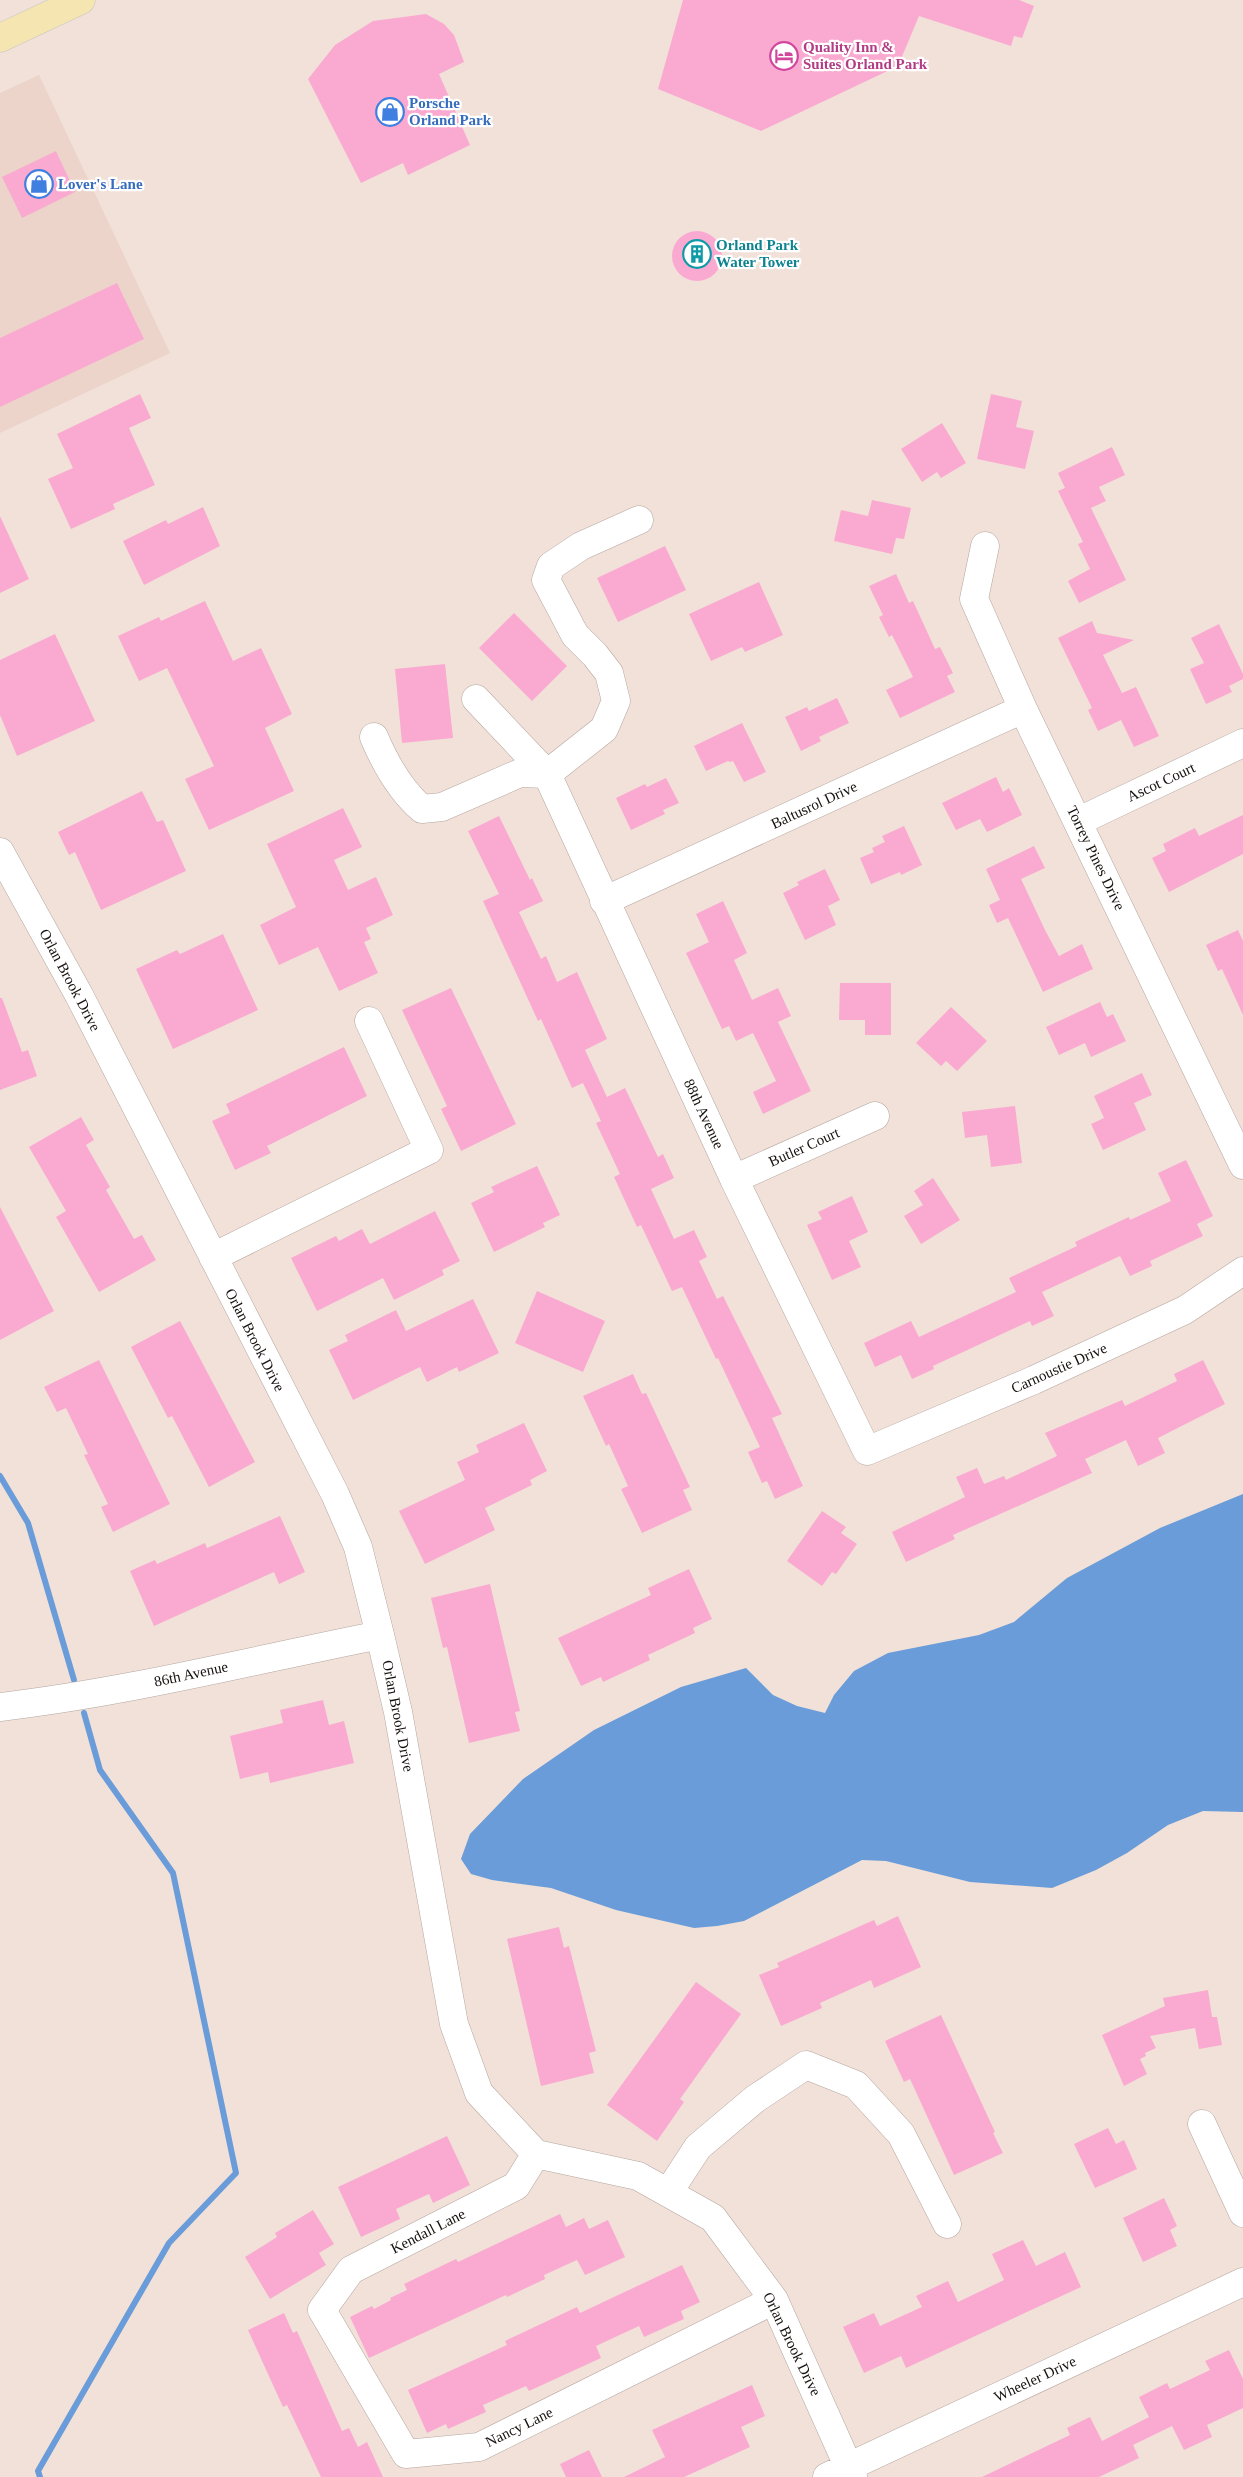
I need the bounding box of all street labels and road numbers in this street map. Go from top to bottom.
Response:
street label: Ascot Court [1125,759,1198,805]
street label: Baltusrol Drive [769,778,860,832]
street label: Torrey Pines Drive [1064,803,1128,913]
street label: Orlan Brook Drive [36,926,104,1034]
street label: 88th Avenue [681,1077,727,1152]
street label: Butler Court [766,1124,842,1170]
street label: Orlan Brook Drive [222,1286,288,1394]
street label: Carnoustie Drive [1009,1340,1110,1396]
street label: 86th Avenue [153,1658,230,1690]
street label: Orlan Brook Drive [379,1659,417,1773]
street label: Kendall Lane [388,2205,468,2257]
street label: Orlan Brook Drive [760,2290,824,2399]
street label: Wheeler Drive [991,2353,1079,2405]
street label: Nancy Lane [483,2404,556,2450]

